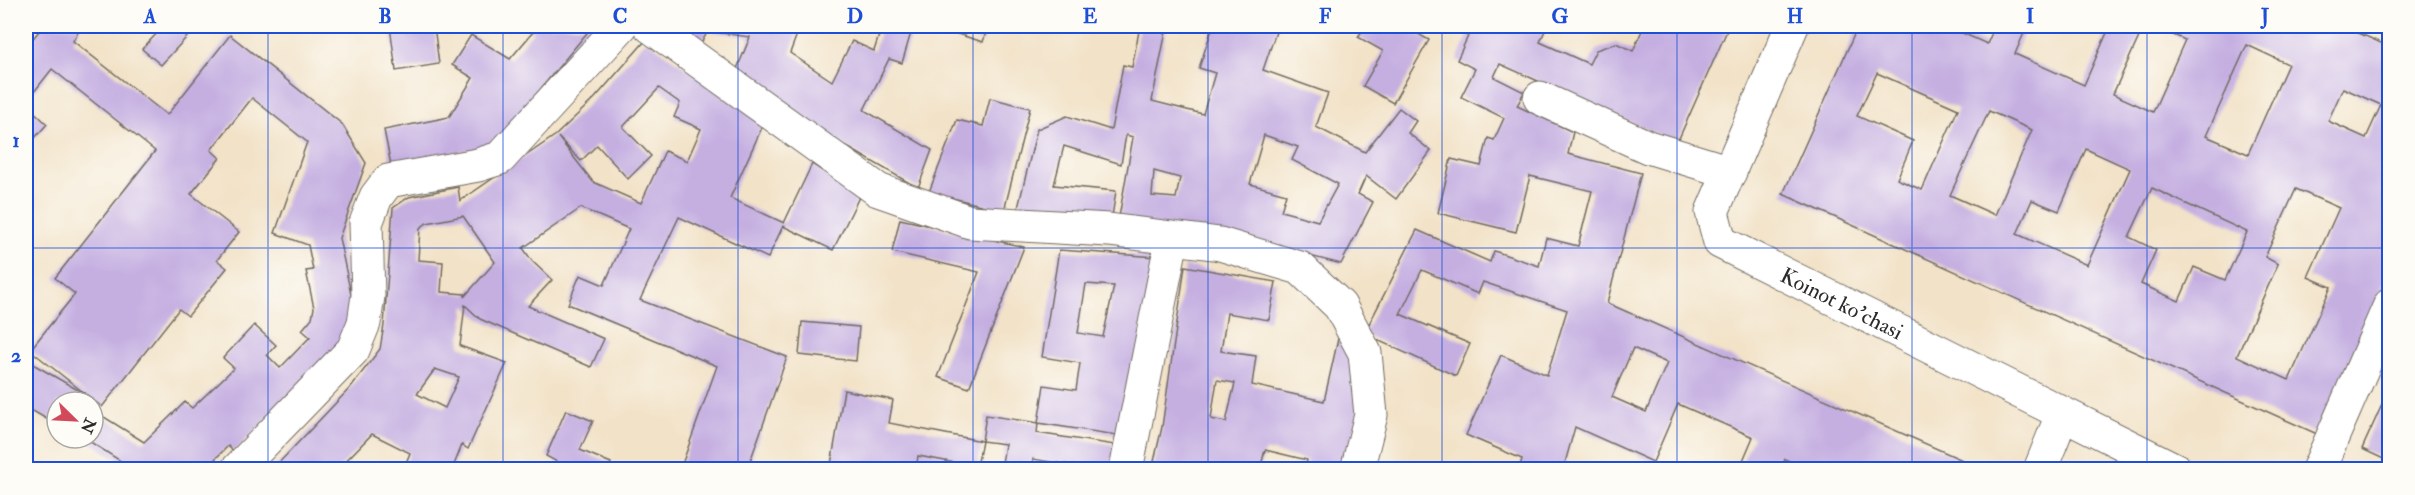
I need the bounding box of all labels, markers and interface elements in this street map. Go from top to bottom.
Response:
text: A [143,4,157,29]
text: B [378,4,392,29]
text: C [613,4,627,29]
text: D [847,4,863,29]
text: E [1083,4,1098,29]
text: F [1319,4,1332,29]
text: G [1552,4,1569,29]
text: H [1787,4,1803,29]
text: I [2026,4,2034,29]
text: J [2260,4,2269,29]
text: 1 [12,128,20,153]
street label: Koinot ko'chasi [1776,262,1908,346]
text: 2 [11,343,21,368]
north arrow [45,390,105,450]
text: N [75,414,100,437]

